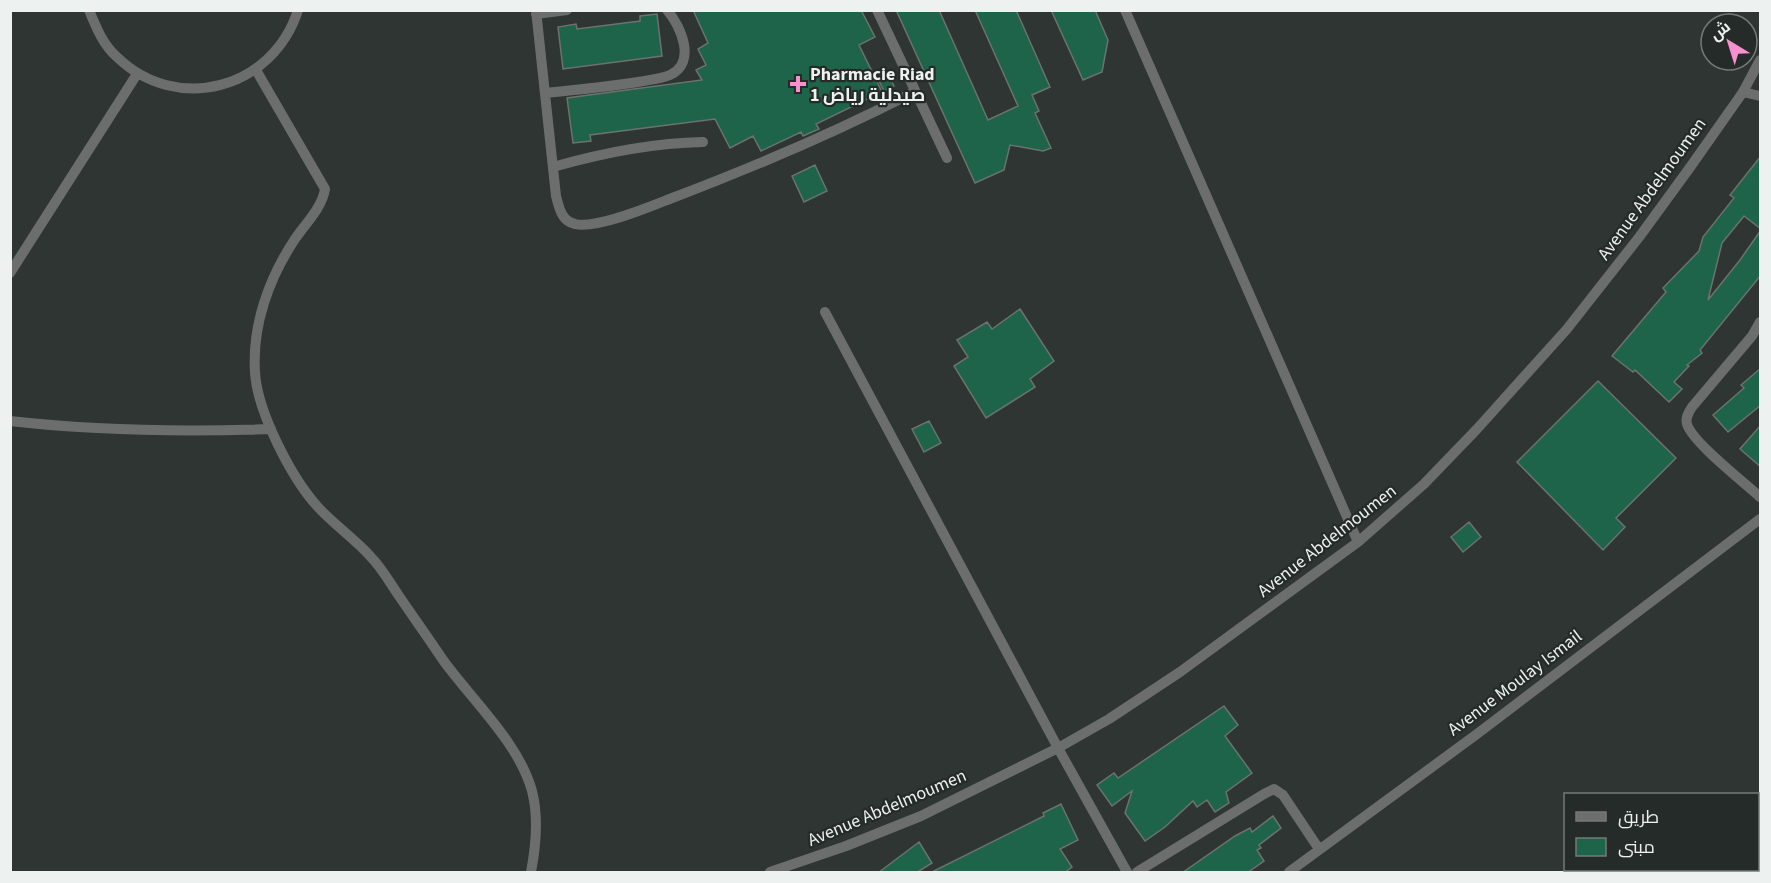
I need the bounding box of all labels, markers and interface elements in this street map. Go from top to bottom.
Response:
north arrow [1699,12,1759,72]
text: ش [1706,16,1735,46]
place label: Pharmacie Riad 1 صيدلية رياض [810,62,935,108]
marker: Pharmacie Riad 1 صيدلية رياض [791,77,805,91]
street label: Avenue Abdelmoumen [1592,113,1712,265]
street label: Avenue Abdelmoumen [1252,479,1402,603]
street label: Avenue Moulay Ismail [1443,624,1587,742]
street label: Avenue Abdelmoumen [804,763,970,853]
legend [1564,793,1759,871]
text: طريق [1618,805,1659,830]
text: مبنى [1618,835,1655,860]

